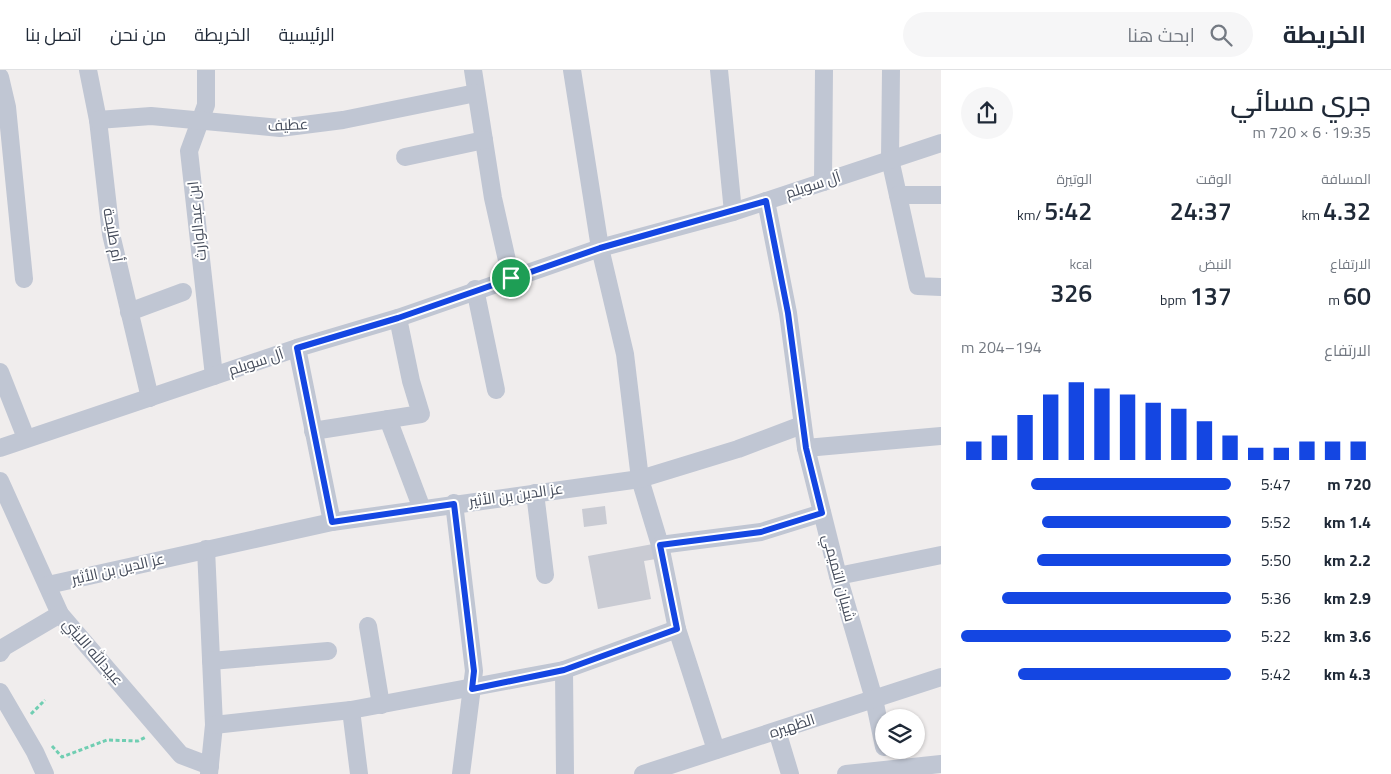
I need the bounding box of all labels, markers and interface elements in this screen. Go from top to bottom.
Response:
search box [903,12,1253,57]
text: الخريطة [1283,16,1366,52]
text: ابحث هنا [1127,20,1195,49]
text: اتصل بنا [25,21,82,48]
text: من نحن [110,21,166,48]
text: الخريطة [194,21,250,48]
text: الرئيسية [278,21,335,48]
icon: search [1207,21,1235,49]
text: جري مسائي [1230,79,1371,122]
button: share [961,87,1013,139]
street label: عطيف [267,112,309,137]
text: 19:35 · 6 × 720 m [1252,120,1371,144]
street label: آل سويلم [782,165,843,204]
text: الوتيرة [1056,168,1092,189]
text: الوقت [1196,168,1232,189]
text: المسافة [1321,168,1371,189]
street label: ابن عبدالوارث [181,180,212,262]
text: 5:42 [1044,192,1092,230]
text: 24:37 [1170,192,1232,230]
text: 4.32 [1323,192,1371,230]
text: /km [1017,204,1044,225]
text: km [1302,204,1323,225]
street label: أم طليحة [97,206,130,264]
text: kcal [1069,253,1092,274]
text: النبض [1199,253,1232,274]
text: الارتفاع [1330,253,1371,274]
pin [490,257,532,299]
icon: arrive [497,264,525,292]
text: 326 [1050,274,1092,312]
text: 137 [1190,277,1232,315]
text: 60 [1343,277,1371,315]
text: bpm [1160,289,1190,310]
text: m [1328,289,1343,310]
text: 194–204 m [961,335,1042,359]
text: الارتفاع [1324,338,1371,362]
street label: آل سويلم [225,342,286,381]
text: 5:47 [1261,472,1291,496]
text: 720 m [1327,472,1371,496]
street label: عز الدين بن الأثير [466,477,565,513]
text: 5:52 [1261,510,1291,534]
text: 1.4 km [1324,510,1371,534]
street label: شيبان التميمي [816,532,862,624]
street label: عز الدين بن الأثير [68,547,167,591]
text: 5:50 [1261,548,1291,572]
text: 2.2 km [1324,548,1371,572]
text: 5:36 [1261,586,1291,610]
text: 2.9 km [1324,586,1371,610]
street label: عبيدالله الليثي [57,613,129,691]
text: 5:22 [1261,624,1291,648]
text: 3.6 km [1324,624,1371,648]
text: 5:42 [1261,662,1291,686]
text: 4.3 km [1324,662,1371,686]
street label: الظهيره [766,707,818,744]
map controls [875,709,925,759]
button: layers [875,709,925,759]

